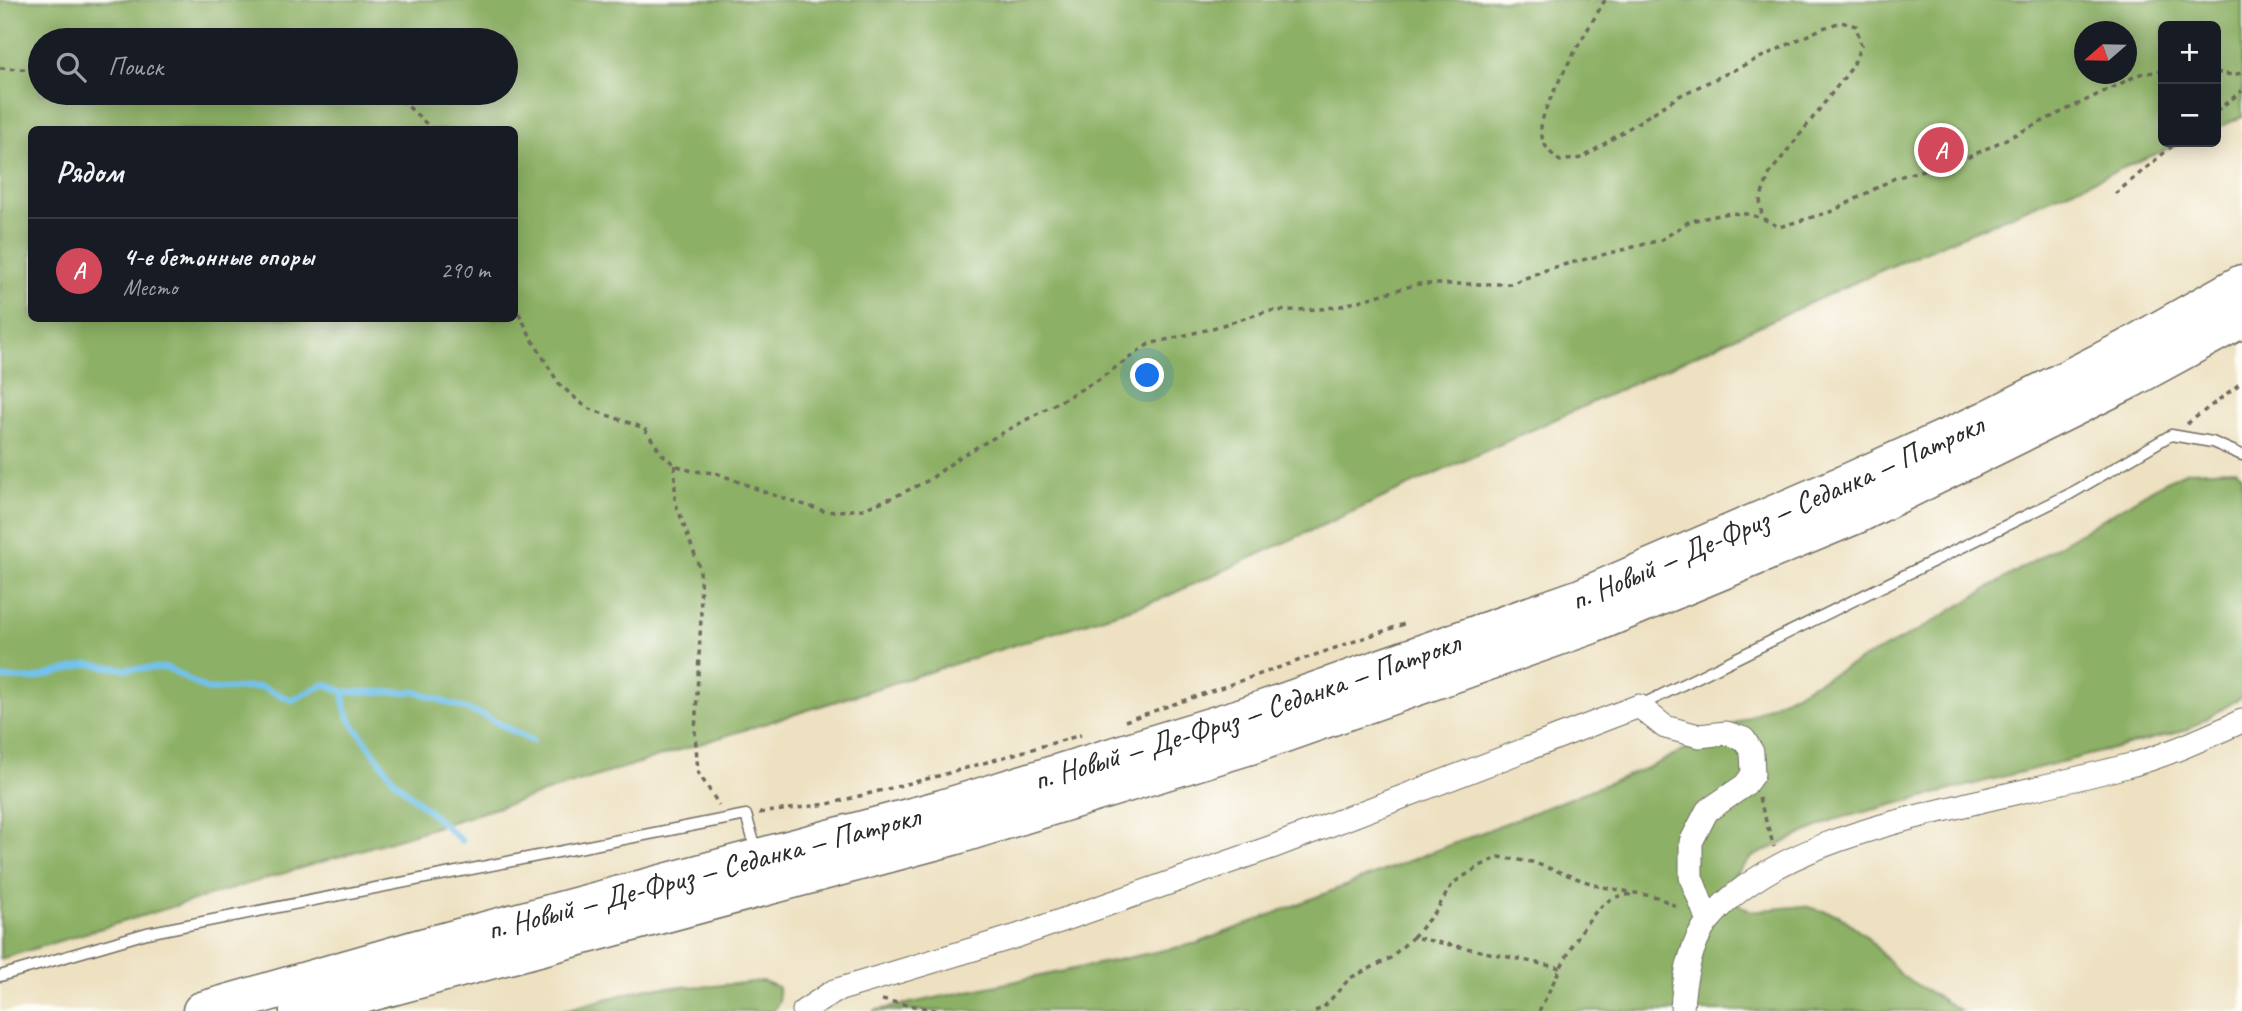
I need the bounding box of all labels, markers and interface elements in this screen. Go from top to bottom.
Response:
north arrow [2074,21,2137,84]
map controls [2158,21,2221,147]
button: + [2158,21,2221,84]
search box [28,28,518,105]
icon: search [52,48,90,86]
text: Поиск [108,50,163,83]
button: − [2158,84,2221,147]
pin: A [1918,124,1964,176]
text: Рядом [56,153,123,191]
text: 4-е бетонные опоры [123,240,314,273]
text: A [73,256,85,285]
text: 290 m [441,256,490,285]
text: Место [123,273,177,302]
your location [1130,358,1164,392]
street label: п. Новый — Де-Фриз — Седанка — Патрокл [1566,404,1991,619]
street label: п. Новый — Де-Фриз — Седанка — Патрокл [1029,622,1467,799]
street label: п. Новый — Де-Фриз — Седанка — Патрокл [483,796,926,949]

